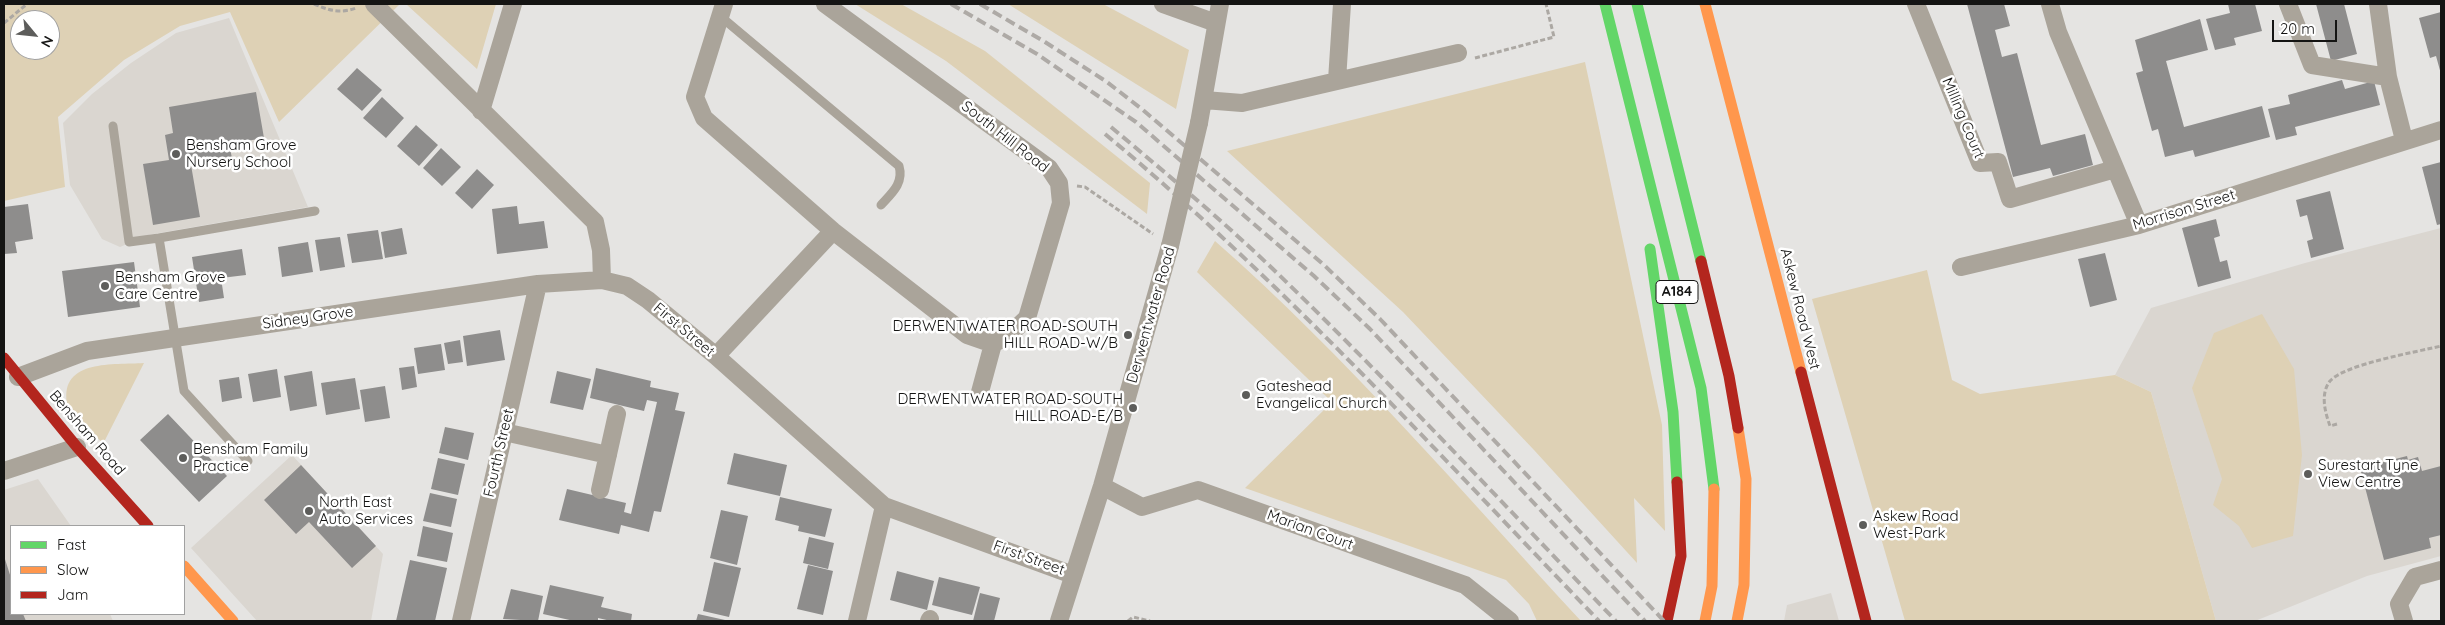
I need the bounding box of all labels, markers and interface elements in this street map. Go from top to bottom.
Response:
north arrow [10,10,60,60]
scale bar [2275,10,2340,42]
text: 20 m [2280,19,2315,38]
text: N [37,33,58,50]
street label: Milling Court [1938,75,1988,161]
street label: South Hill Road [958,97,1052,177]
place label: Bensham Grove Nursery School [186,136,297,171]
marker: Bensham Grove Nursery School [170,148,182,160]
street label: Morrison Street [2131,186,2237,234]
street label: Derwentwater Road [1123,245,1179,385]
street label: Askew Road West [1776,246,1824,372]
place label: Bensham Grove Care Centre [115,268,226,303]
marker: Bensham Grove Care Centre [99,280,111,292]
road number: A184 [1656,280,1698,304]
street label: First Street [650,299,718,361]
street label: Sidney Grove [261,303,355,333]
place label: DERWENTWATER ROAD-SOUTH HILL ROAD-W/B [893,317,1118,352]
marker: DERWENTWATER ROAD-SOUTH HILL ROAD-W/B [1122,329,1134,341]
place label: Gateshead Evangelical Church [1256,377,1387,412]
street label: Bensham Road [45,387,129,479]
marker: Gateshead Evangelical Church [1240,389,1252,401]
place label: DERWENTWATER ROAD-SOUTH HILL ROAD-E/B [898,390,1123,425]
marker: DERWENTWATER ROAD-SOUTH HILL ROAD-E/B [1127,402,1139,414]
street label: Fourth Street [480,407,518,499]
place label: Bensham Family Practice [193,440,308,475]
marker: Bensham Family Practice [177,452,189,464]
place label: Surestart Tyne View Centre [2318,456,2418,491]
marker: Surestart Tyne View Centre [2302,468,2314,480]
place label: North East Auto Services [319,493,413,528]
marker: North East Auto Services [303,505,315,517]
street label: Marian Court [1264,506,1356,554]
place label: Askew Road West-Park [1873,507,1958,542]
marker: Askew Road West-Park [1857,519,1869,531]
legend [10,525,185,615]
text: Fast [57,535,86,554]
street label: First Street [991,537,1067,579]
text: Slow [57,560,89,579]
text: Jam [57,585,88,604]

